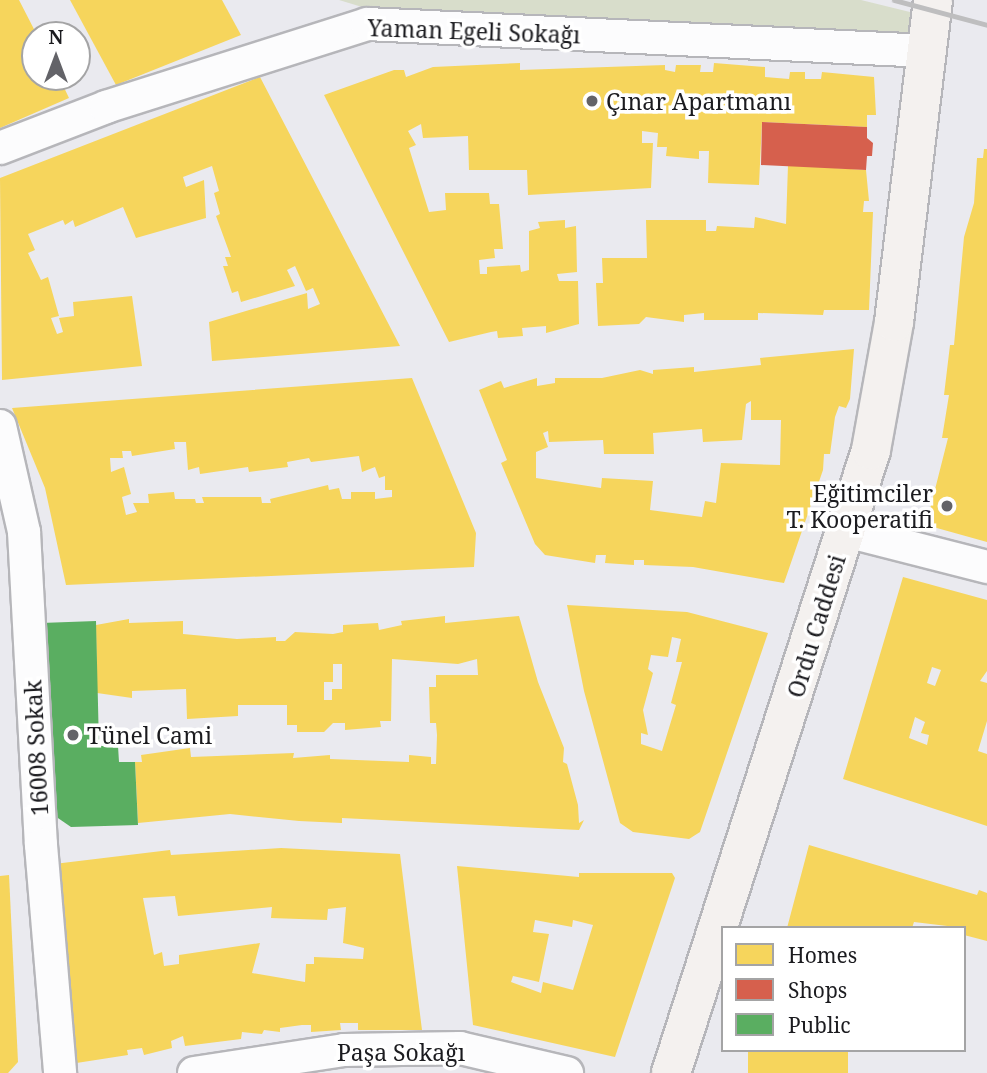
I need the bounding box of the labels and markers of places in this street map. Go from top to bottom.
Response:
place label: Çınar Apartmanı [606,87,791,115]
marker: Çınar Apartmanı [584,93,600,109]
place label: Eğitimciler T. Kooperatifi [787,479,933,533]
marker: Eğitimciler T. Kooperatifi [939,498,955,514]
place label: Tünel Cami [87,721,212,749]
marker: Tünel Cami [65,727,81,743]

